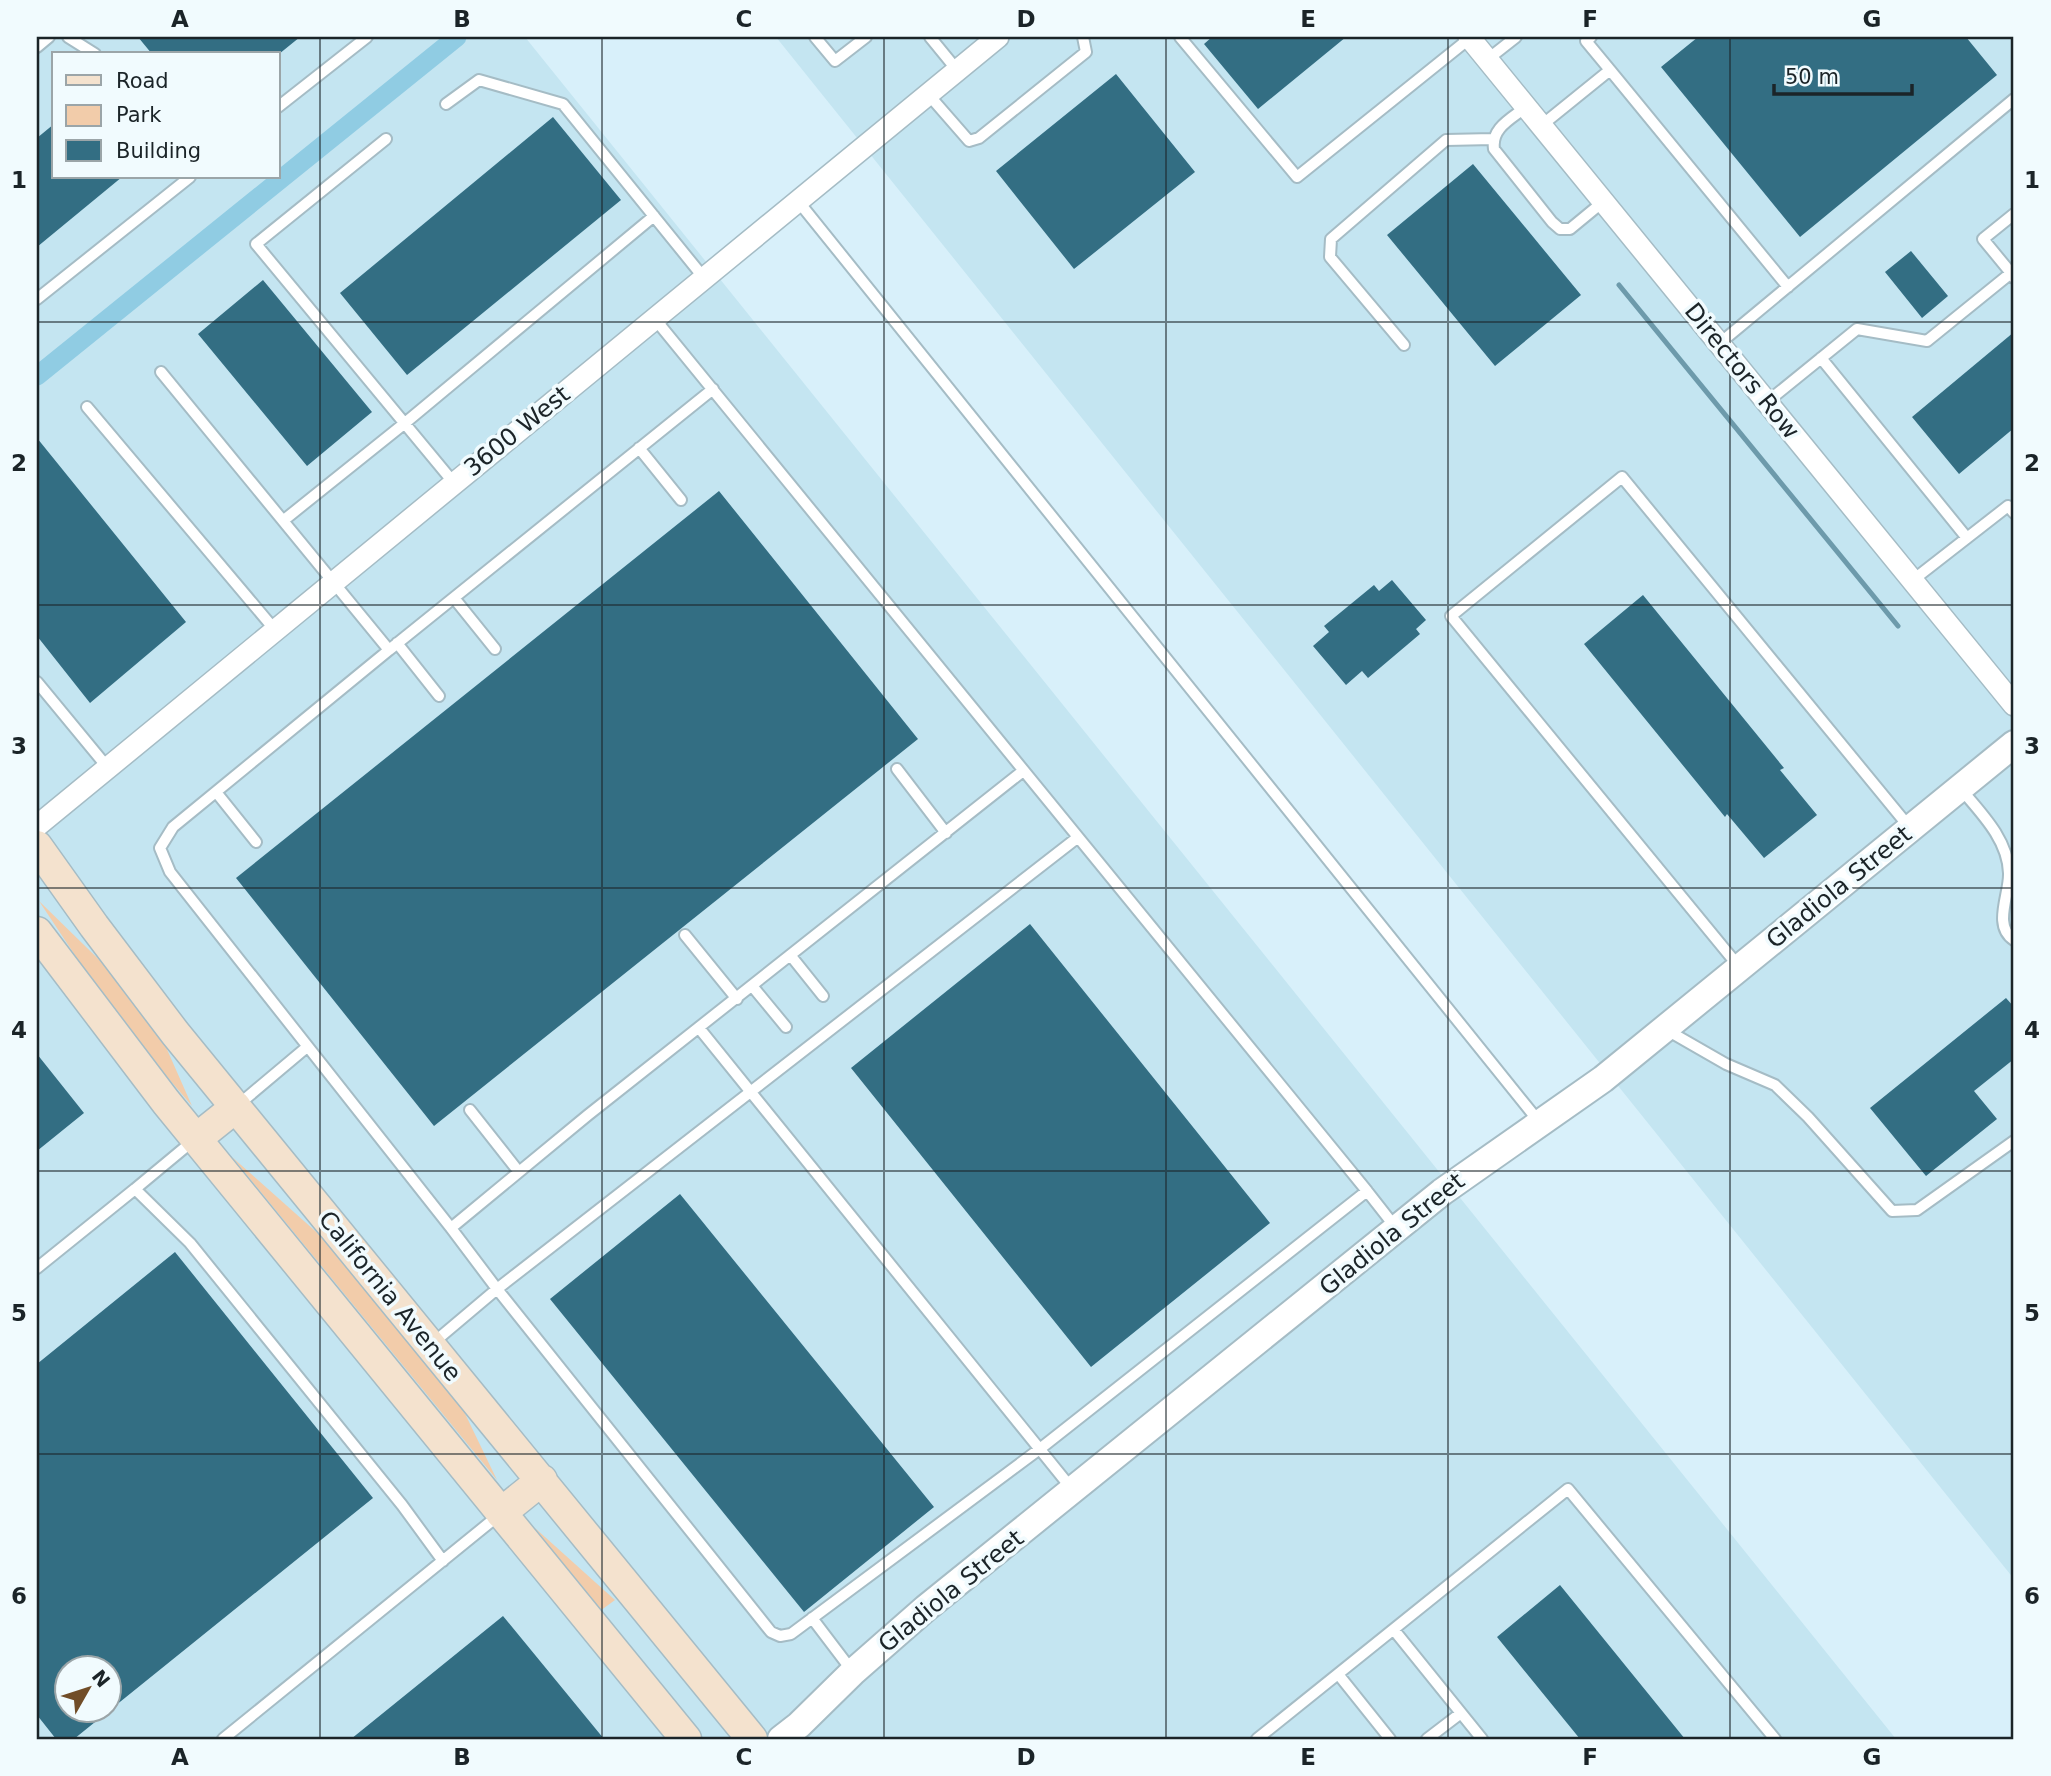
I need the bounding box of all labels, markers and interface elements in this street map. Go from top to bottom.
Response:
text: A [171,6,189,32]
text: B [453,6,471,32]
text: C [736,6,752,32]
text: D [1016,6,1036,32]
text: E [1300,6,1316,32]
text: F [1582,6,1598,32]
text: G [1863,6,1881,32]
legend [52,52,280,178]
scale bar [1774,52,1913,96]
text: 50 m [1785,65,1839,89]
text: Road [116,69,169,93]
text: Park [116,103,162,127]
text: Building [116,139,201,163]
text: 1 [11,167,27,193]
text: 1 [2024,167,2040,193]
street label: Directors Row [1679,298,1805,444]
street label: 3600 West [459,380,575,482]
text: 2 [11,450,27,476]
text: 2 [2024,450,2040,476]
text: 3 [11,733,27,759]
text: 3 [2024,733,2040,759]
street label: Gladiola Street [1761,820,1917,954]
text: 4 [11,1017,27,1043]
text: 4 [2024,1017,2040,1043]
street label: Gladiola Street [1314,1167,1470,1301]
street label: California Avenue [313,1205,467,1387]
text: 5 [11,1300,27,1326]
text: 5 [2024,1300,2040,1326]
street label: Gladiola Street [873,1524,1029,1658]
text: 6 [11,1583,27,1609]
text: 6 [2024,1583,2040,1609]
north arrow [52,1654,122,1724]
text: N [88,1665,115,1691]
text: A [171,1744,189,1770]
text: B [453,1744,471,1770]
text: C [736,1744,752,1770]
text: D [1016,1744,1036,1770]
text: E [1300,1744,1316,1770]
text: F [1582,1744,1598,1770]
text: G [1863,1744,1881,1770]

